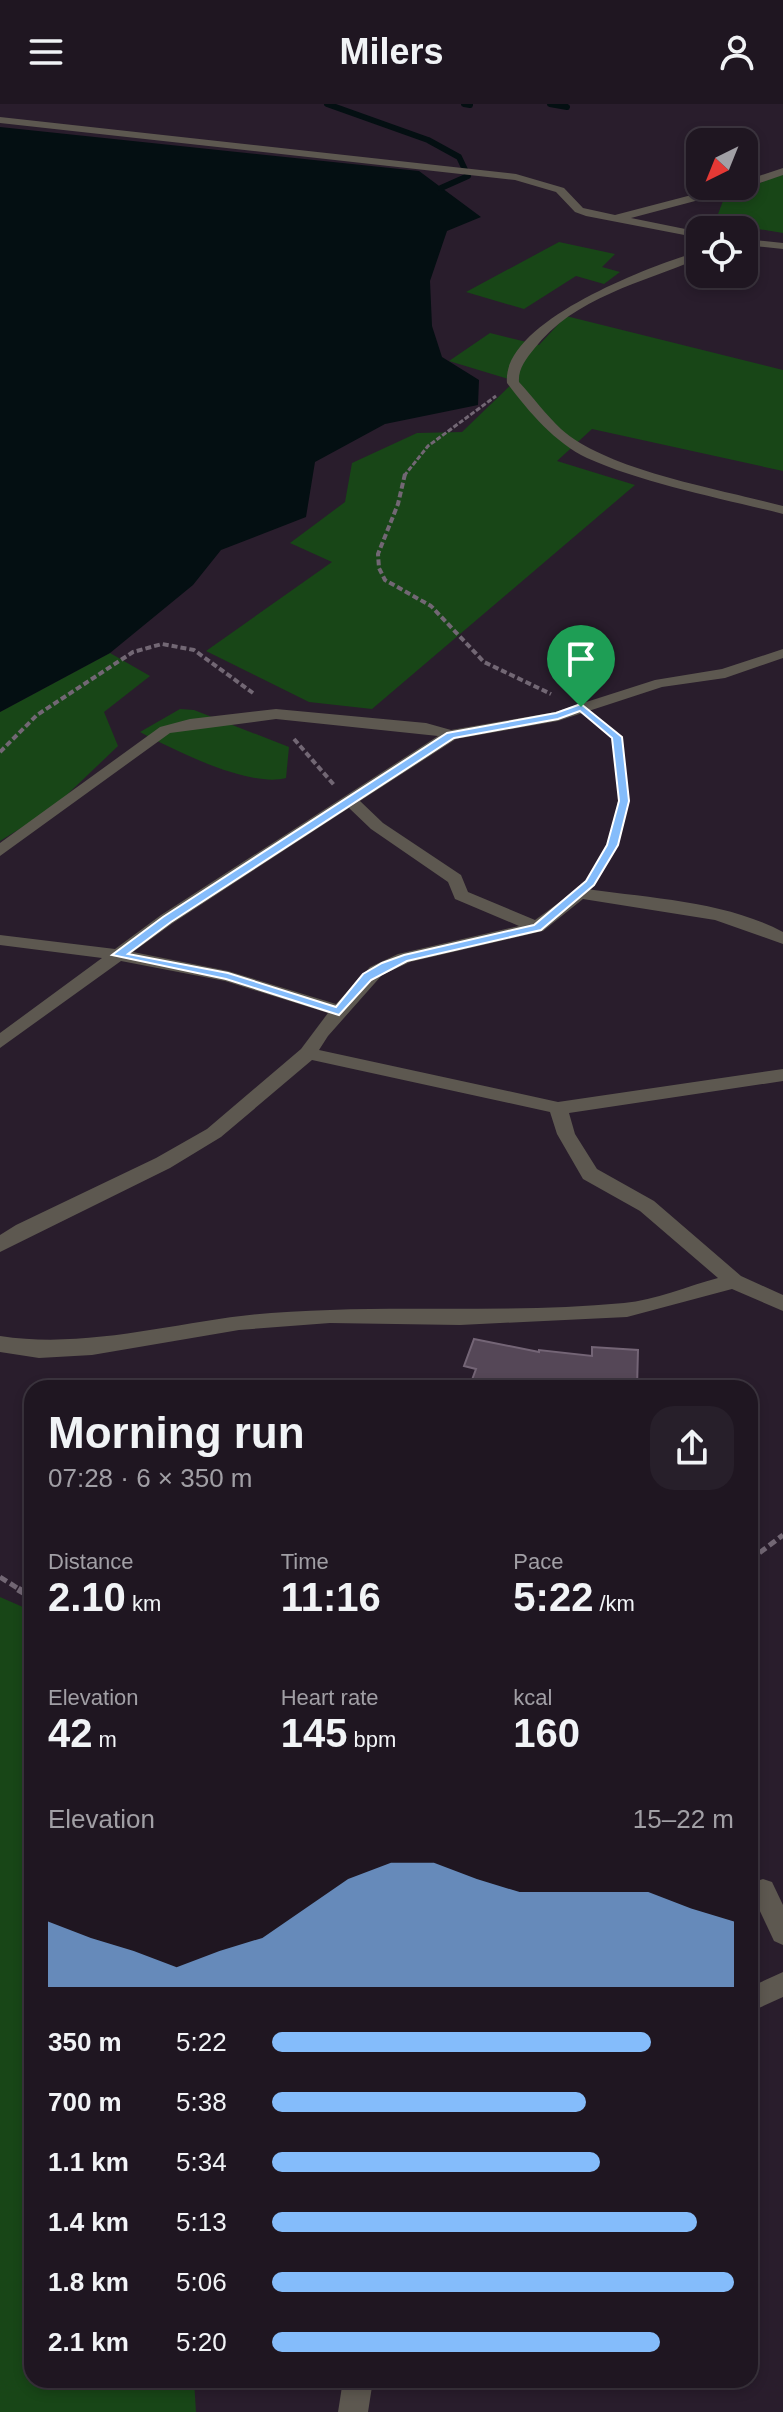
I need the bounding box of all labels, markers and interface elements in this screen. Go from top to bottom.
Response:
icon: menu [24,30,68,74]
icon: person [715,30,759,74]
text: Milers [339,31,444,72]
north arrow [686,128,758,200]
map controls [686,128,758,288]
button: locate [686,216,758,288]
pin [547,625,615,707]
icon: arrive [559,637,603,681]
button: share [650,1406,734,1490]
text: Morning run [48,1408,305,1457]
text: 07:28 · 6 × 350 m [48,1463,253,1493]
text: Distance [48,1549,134,1574]
text: Time [281,1549,329,1574]
text: Pace [513,1549,563,1574]
text: 2.10 [48,1575,126,1619]
text: 11:16 [281,1575,381,1619]
text: 5:22 [513,1575,593,1619]
text: km [126,1591,161,1616]
text: /km [593,1591,635,1616]
text: Elevation [48,1685,139,1710]
text: Heart rate [281,1685,378,1710]
text: kcal [513,1685,552,1710]
text: 42 [48,1711,93,1755]
text: 145 [281,1711,347,1755]
text: 160 [513,1711,580,1755]
text: m [93,1727,117,1752]
text: bpm [347,1727,396,1752]
text: Elevation [48,1804,155,1834]
text: 15–22 m [633,1804,734,1834]
text: 350 m [48,2027,122,2057]
text: 5:22 [176,2027,227,2057]
text: 700 m [48,2087,122,2117]
text: 5:38 [176,2087,227,2117]
text: 1.1 km [48,2147,129,2177]
text: 5:34 [176,2147,227,2177]
text: 1.4 km [48,2207,129,2237]
text: 5:13 [176,2207,227,2237]
text: 1.8 km [48,2267,129,2297]
text: 5:06 [176,2267,227,2297]
text: 2.1 km [48,2327,129,2357]
text: 5:20 [176,2327,227,2357]

